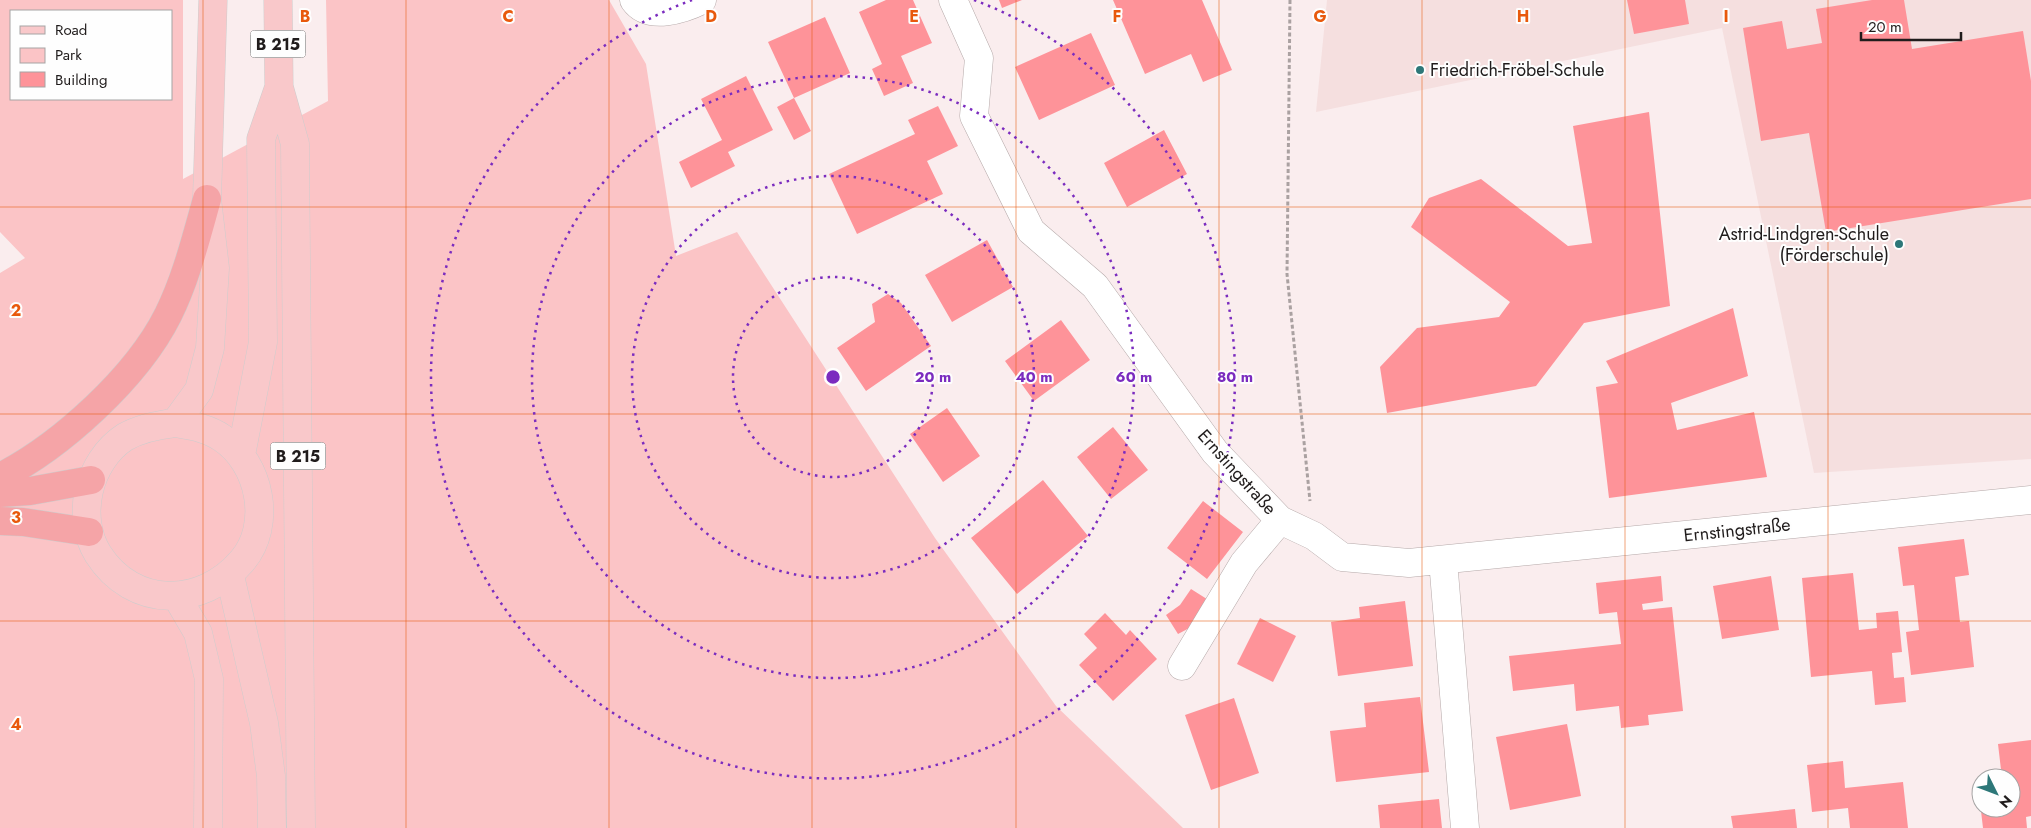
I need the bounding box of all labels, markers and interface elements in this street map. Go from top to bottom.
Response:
text: B [300,5,310,28]
text: C [502,5,514,28]
text: D [705,5,717,28]
text: E [909,5,919,28]
text: F [1113,5,1121,28]
text: G [1313,5,1327,28]
text: H [1517,5,1529,28]
text: I [1723,5,1729,28]
legend [10,10,172,100]
scale bar [1861,10,1961,42]
text: 20 m [1868,16,1902,38]
text: Road [55,19,87,41]
road number: B 215 [250,31,306,58]
text: Park [55,44,82,66]
place label: Friedrich-Fröbel-Schule [1430,57,1604,83]
marker: Friedrich-Fröbel-Schule [1414,64,1426,76]
text: Building [55,69,107,91]
place label: Astrid-Lindgren-Schule (Förderschule) [1719,221,1889,268]
marker: Astrid-Lindgren-Schule (Förderschule) [1893,238,1905,250]
text: 2 [11,299,21,322]
text: 20 m [915,366,951,388]
text: 40 m [1015,366,1053,388]
text: 60 m [1116,366,1152,388]
text: 80 m [1217,366,1253,388]
centre of rings [824,368,842,386]
street label: Ernstingstraße [1191,423,1283,521]
road number: B 215 [270,442,326,470]
text: 3 [11,506,21,529]
street label: Ernstingstraße [1682,511,1792,549]
text: 4 [10,713,22,736]
north arrow [1971,768,2021,818]
text: N [1995,791,2017,813]

